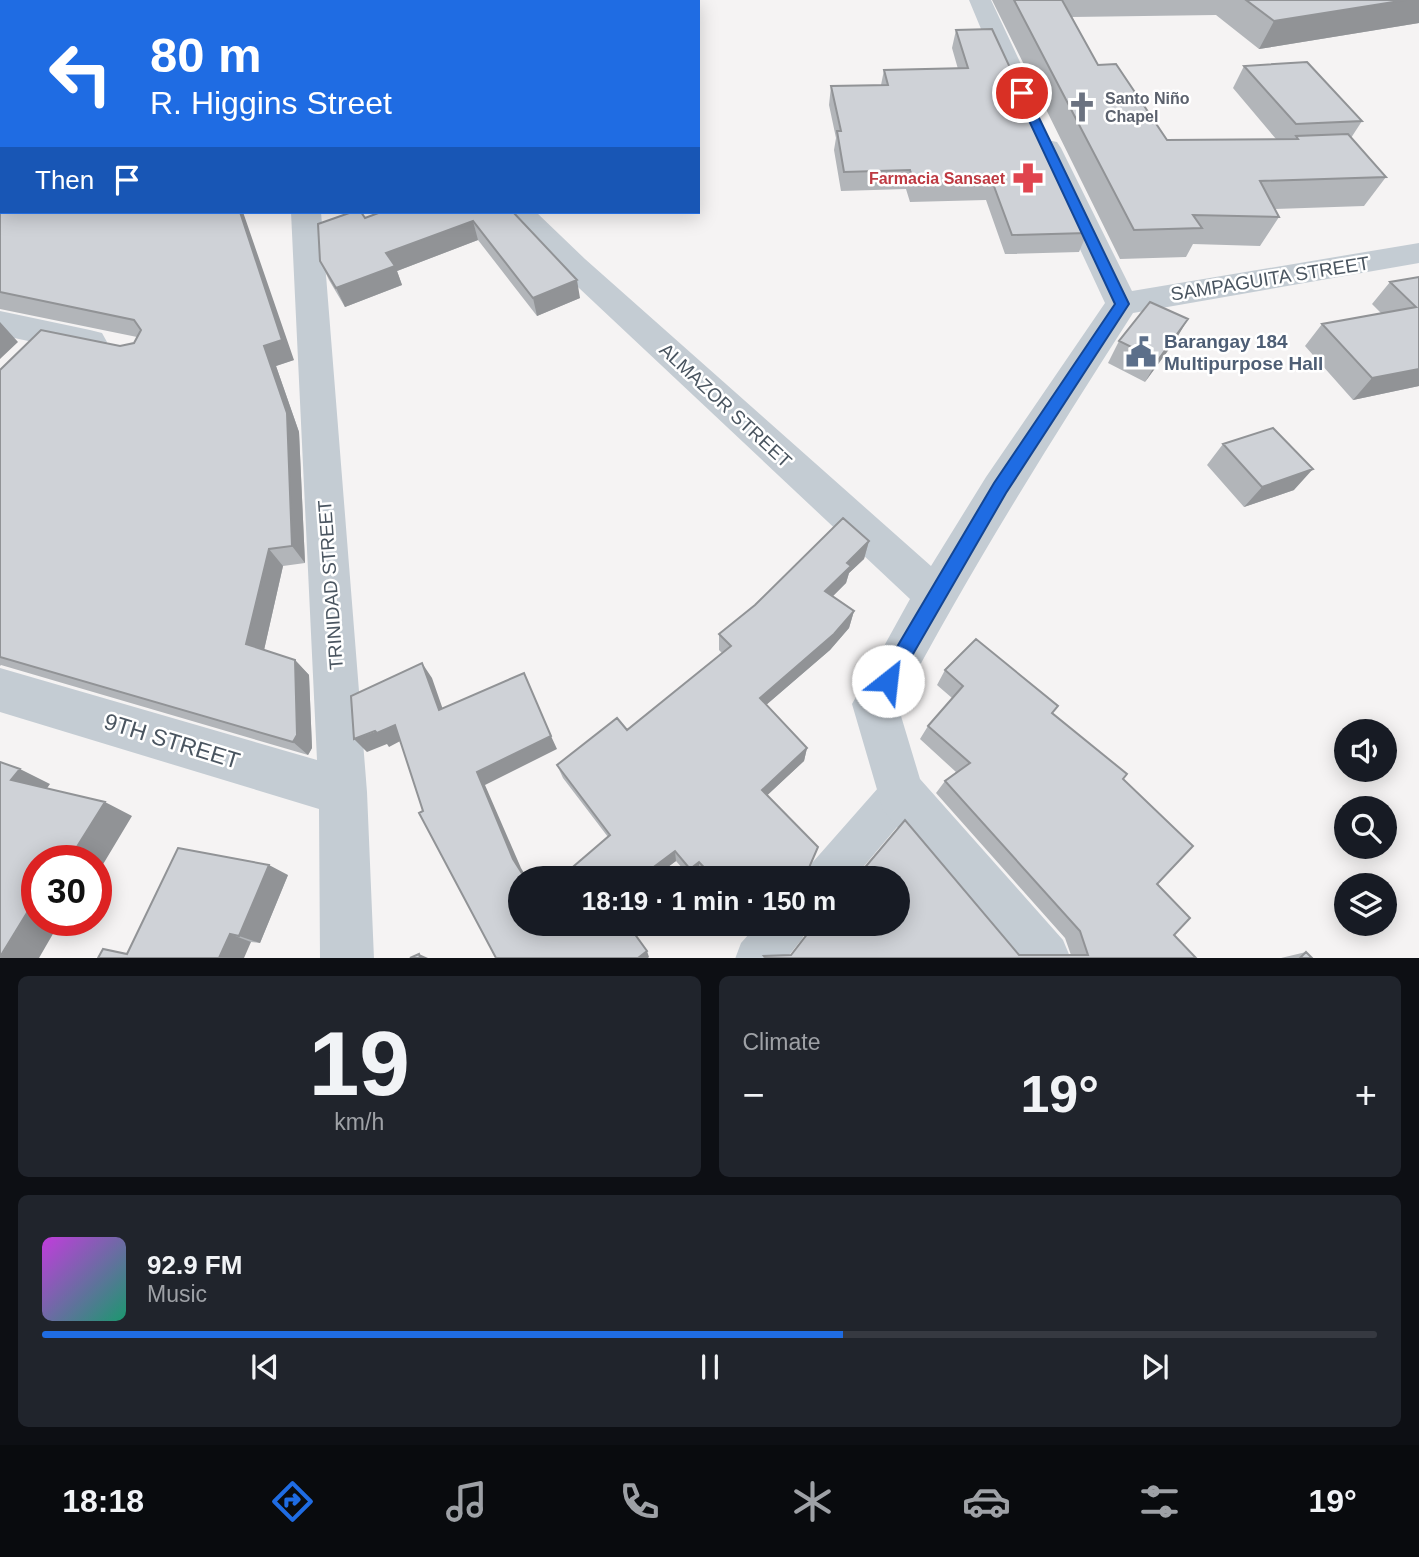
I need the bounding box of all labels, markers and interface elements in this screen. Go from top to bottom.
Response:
icon: left [35,28,126,119]
text: 80 m [150,28,262,82]
pin [992,63,1052,123]
icon: arrive [1003,74,1041,112]
text: R. Higgins Street [150,85,392,121]
church icon: Santo Niño Chapel [1065,90,1099,124]
place label: Santo Niño Chapel [1105,90,1190,125]
icon: arrive [108,161,146,199]
pharmacy icon: Farmacia Sansaet [1011,161,1045,195]
text: Then [35,165,94,195]
place label: Farmacia Sansaet [869,170,1006,187]
street label: SAMPAGUITA STREET [1169,252,1371,305]
place label: Barangay 184 Multipurpose Hall [1164,331,1323,374]
public building icon: Barangay 184 Multipurpose Hall [1124,335,1158,369]
street label: ALMAZOR STREET [656,339,796,472]
street label: TRINIDAD STREET [314,499,347,670]
position arrow [851,644,925,718]
street label: 9TH STREET [101,708,243,774]
map controls [1334,719,1397,936]
button: sound [1334,719,1397,782]
button: search [1334,796,1397,859]
speed limit sign: 30 [21,845,112,936]
button: layers [1334,873,1397,936]
text: 18:19 · 1 min · 150 m [582,886,836,916]
text: 19 [309,1013,410,1114]
text: Climate [743,1029,820,1055]
text: 19° [1020,1065,1099,1123]
text: − [743,1074,765,1116]
text: + [1355,1074,1377,1116]
text: km/h [334,1109,384,1135]
text: 92.9 FM [147,1250,242,1280]
text: Music [147,1281,207,1307]
icon: previous [246,1348,284,1386]
icon: pause [691,1348,729,1386]
icon: next [1136,1348,1174,1386]
icon: directions [268,1477,317,1526]
icon: music [442,1477,491,1526]
icon: phone [615,1477,664,1526]
icon: climate [788,1477,837,1526]
icon: car [962,1477,1011,1526]
icon: filters [1135,1477,1184,1526]
text: 18:18 [62,1483,144,1519]
text: 19° [1308,1483,1357,1519]

